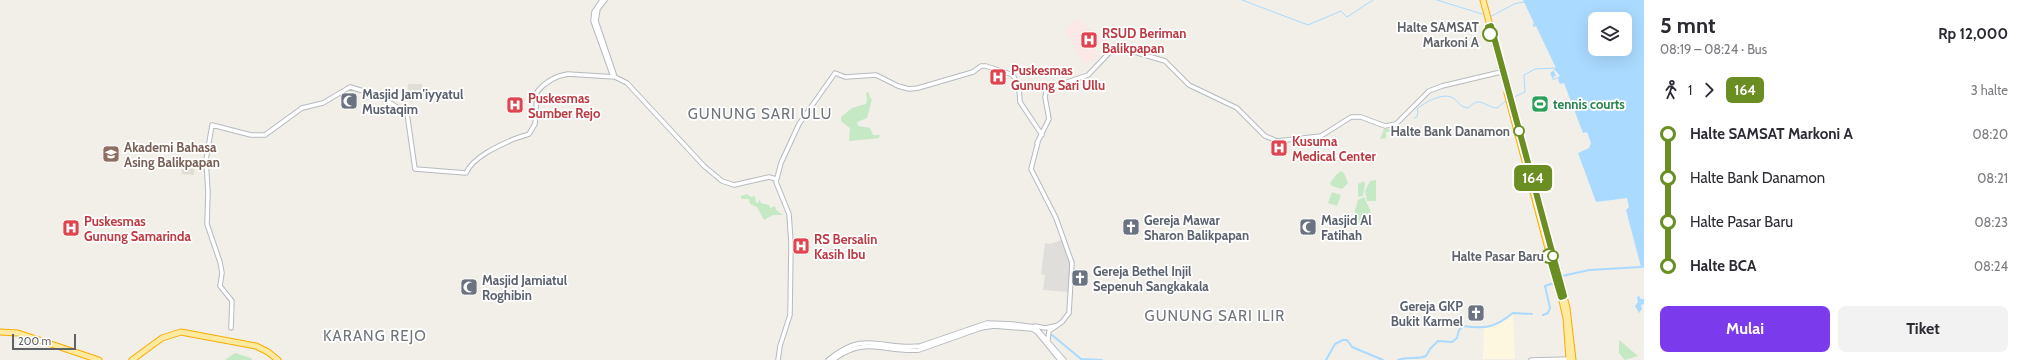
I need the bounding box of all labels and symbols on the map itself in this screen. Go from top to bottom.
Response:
place label: Halte SAMSAT Markoni A [1397,19,1480,50]
place label: RSUD Beriman Balikpapan [1102,25,1187,56]
marker: Halte SAMSAT Markoni A [1482,26,1498,42]
hospital icon: RSUD Beriman Balikpapan [1079,30,1099,50]
place label: Puskesmas Gunung Sari Ullu [1011,62,1105,93]
hospital icon: Puskesmas Gunung Sari Ullu [988,67,1008,87]
place label: Masjid Jam'iyyatul Mustaqim [362,86,464,117]
place label: Puskesmas Sumber Rejo [528,90,601,121]
mosque icon: Masjid Jam'iyyatul Mustaqim [339,91,359,111]
sports icon: tennis courts [1530,94,1550,114]
hospital icon: Puskesmas Sumber Rejo [505,95,525,115]
place label: tennis courts [1553,96,1625,112]
district label: GUNUNG SARI ULU [688,105,832,123]
place label: Halte Bank Danamon [1390,123,1510,139]
marker: Halte Bank Danamon [1513,125,1525,137]
place label: Kusuma Medical Center [1292,133,1376,164]
hospital icon: Kusuma Medical Center [1269,138,1289,158]
place label: Akademi Bahasa Asing Balikpapan [124,139,220,170]
school or university icon: Akademi Bahasa Asing Balikpapan [101,144,121,164]
line badge: 164 [1510,165,1556,191]
place label: Gereja Mawar Sharon Balikpapan [1144,212,1249,243]
place label: Masjid Al Fatihah [1321,212,1372,243]
place label: Puskesmas Gunung Samarinda [84,213,191,244]
church icon: Gereja Mawar Sharon Balikpapan [1121,217,1141,237]
mosque icon: Masjid Al Fatihah [1298,217,1318,237]
hospital icon: Puskesmas Gunung Samarinda [61,218,81,238]
place label: RS Bersalin Kasih Ibu [814,231,877,262]
hospital icon: RS Bersalin Kasih Ibu [791,236,811,256]
place label: Halte Pasar Baru [1451,248,1544,264]
unlabelled marker [1541,248,1557,264]
marker: Halte Pasar Baru [1547,250,1559,262]
place label: Gereja Bethel Injil Sepenuh Sangkakala [1093,263,1209,294]
church icon: Gereja Bethel Injil Sepenuh Sangkakala [1070,268,1090,288]
place label: Masjid Jamiatul Roghibin [482,272,568,303]
mosque icon: Masjid Jamiatul Roghibin [459,277,479,297]
place label: Gereja GKP Bukit Karmel [1391,298,1464,329]
church icon: Gereja GKP Bukit Karmel [1466,303,1486,323]
district label: GUNUNG SARI ILIR [1145,307,1285,325]
district label: KARANG REJO [323,327,427,345]
scale bar [12,332,76,351]

